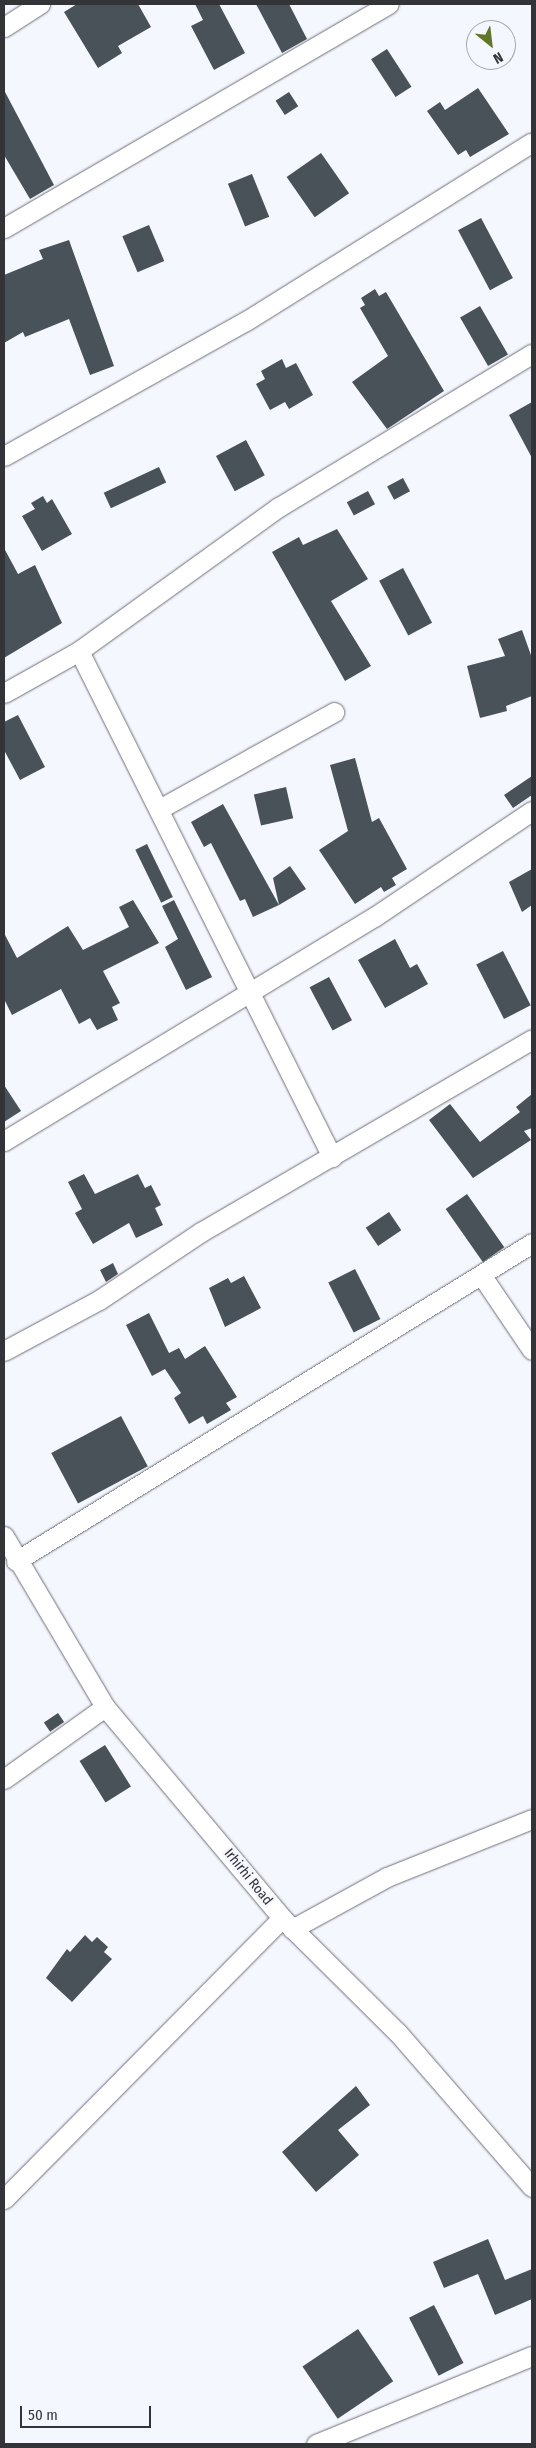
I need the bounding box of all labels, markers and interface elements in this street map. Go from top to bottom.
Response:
north arrow [466,20,516,70]
text: N [490,48,506,67]
street label: Irhirhi Road [220,1845,276,1909]
scale bar [22,2396,154,2428]
text: 50 m [28,2406,58,2424]

